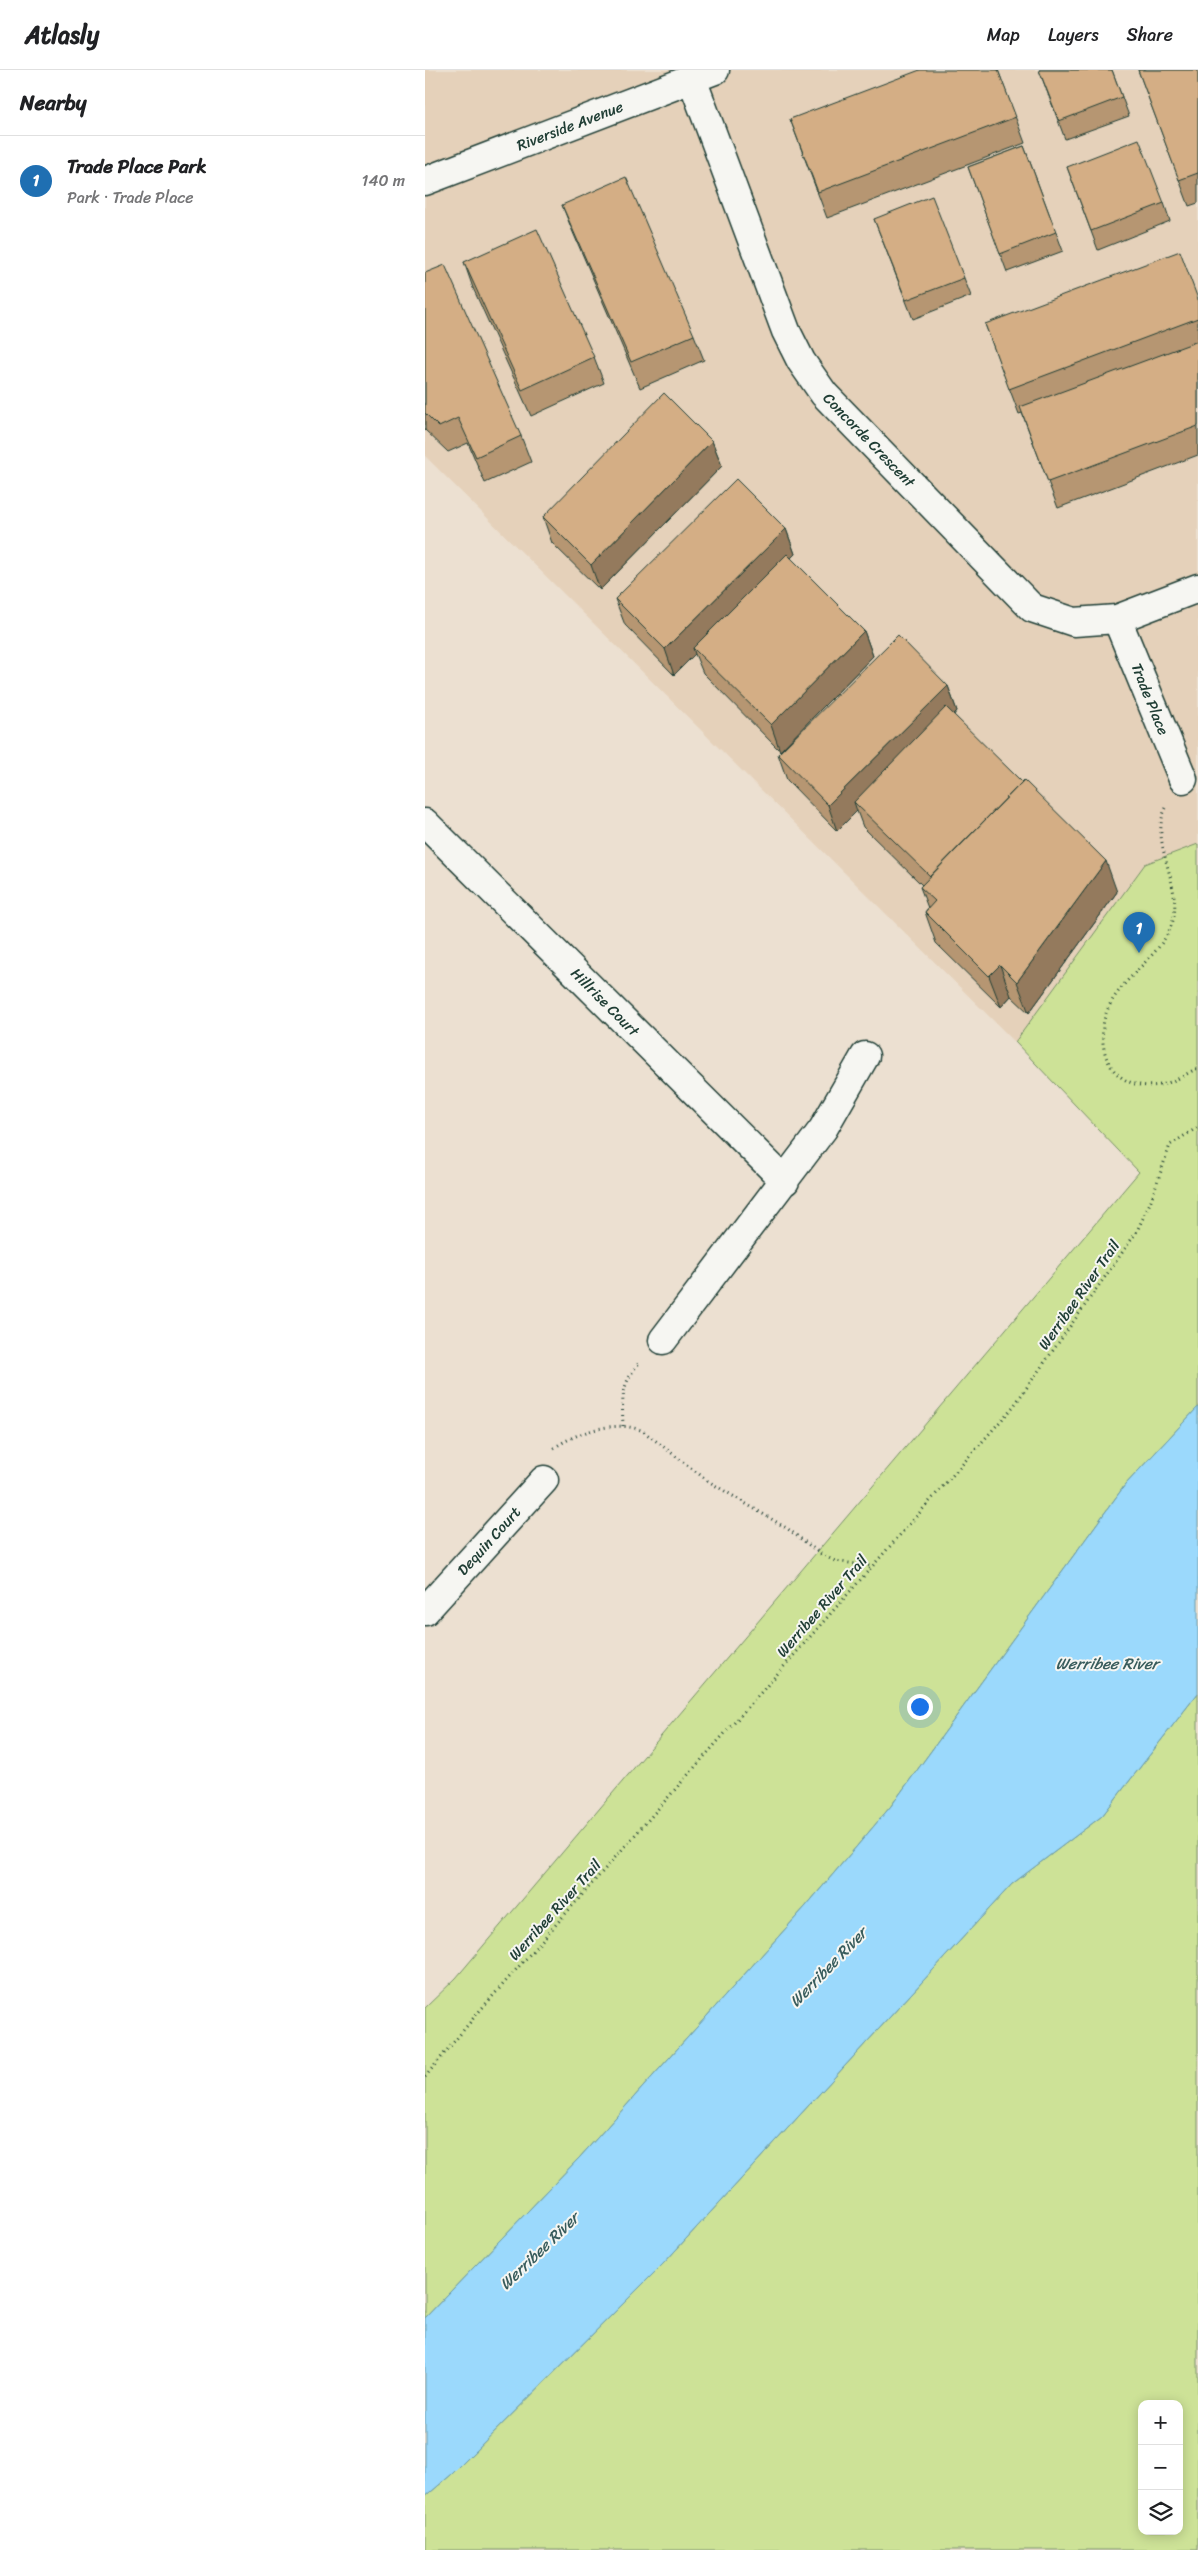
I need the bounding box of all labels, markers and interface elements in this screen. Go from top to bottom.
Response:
text: Atlasly [25,14,99,56]
text: Map [987,19,1020,51]
text: Layers [1048,19,1099,51]
text: Share [1127,19,1173,51]
text: Nearby [20,84,86,122]
street label: Riverside Avenue [513,94,627,158]
text: Trade Place Park [67,150,207,183]
text: 1 [33,166,39,195]
text: 140 m [362,166,405,195]
text: Park · Trade Place [67,183,193,212]
street label: Concorde Crescent [817,386,922,494]
street label: Trade Place [1124,659,1176,739]
pin: 1 [1123,912,1155,953]
street label: Hillrise Court [564,961,646,1043]
street label: Werribee River Trail [1031,1234,1127,1355]
street label: Dequin Court [451,1500,528,1582]
street label: Werribee River Trail [770,1548,875,1663]
water label: Werribee River [1056,1649,1162,1678]
your location [907,1694,933,1720]
street label: Werribee River Trail [502,1853,608,1967]
water label: Werribee River [782,1918,876,2014]
water label: Werribee River [492,2203,588,2297]
map controls [1138,2400,1183,2535]
button: + [1138,2400,1183,2445]
button: − [1138,2445,1183,2490]
button: layers [1138,2490,1183,2535]

